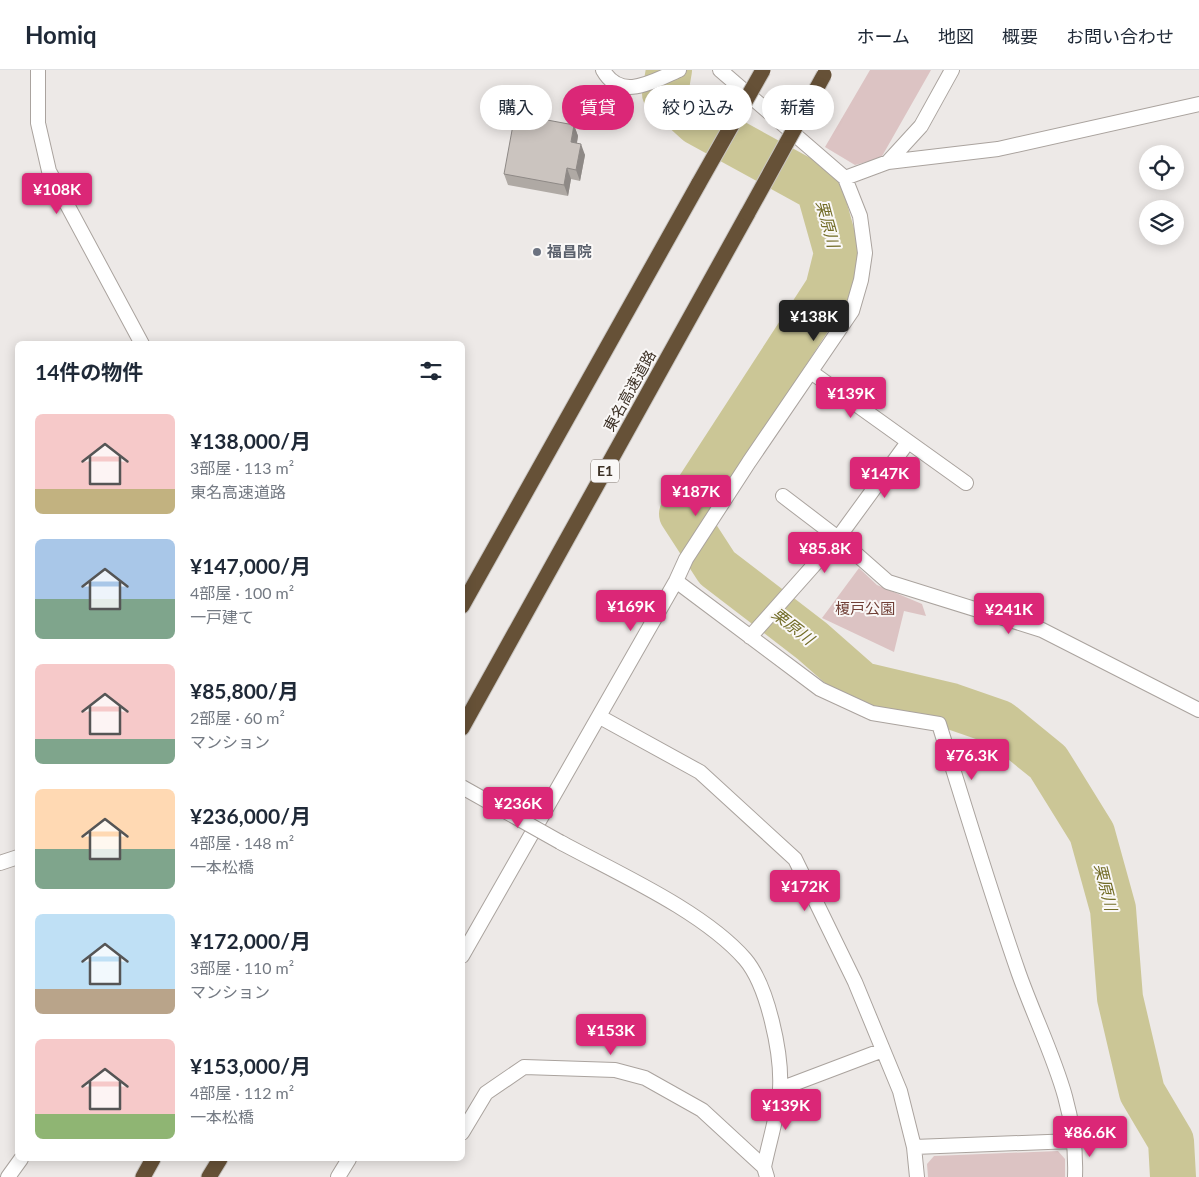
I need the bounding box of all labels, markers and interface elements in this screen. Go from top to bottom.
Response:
text: Homiq [25,20,97,49]
text: ホーム [857,25,910,47]
text: 地図 [938,25,974,47]
text: 概要 [1002,25,1038,47]
text: お問い合わせ [1066,25,1174,47]
chip: 購入 [480,85,552,130]
chip: 賃貸 [562,85,634,130]
chip: 絞り込み [644,85,752,130]
chip: 新着 [762,85,834,130]
map controls [1139,145,1184,245]
button: locate [1139,145,1184,190]
pin: ¥108K [22,172,92,215]
text: ¥108K [33,179,81,198]
water label: 栗原川 [813,198,844,251]
button: layers [1139,200,1184,245]
place label: 福昌院 [546,242,592,260]
marker: 福昌院 [531,246,543,258]
pin: ¥138K [779,300,849,342]
text: ¥138K [790,306,838,325]
street label: 東名高速道路 [599,347,659,434]
icon: filters [417,357,445,385]
text: 14件の物件 [35,359,143,384]
pin: ¥139K [816,376,886,419]
text: ¥139K [827,383,875,402]
text: ¥138,000/月 [190,428,311,453]
icon: home [75,434,135,494]
pin: ¥147K [850,456,920,499]
text: 3部屋 · 113 m² [190,458,294,477]
road number: E1 [591,460,619,482]
text: ¥147K [861,463,909,482]
pin: ¥187K [661,474,731,517]
text: ¥187K [672,481,720,500]
text: 東名高速道路 [190,482,286,501]
pin: ¥85.8K [784,532,866,574]
text: ¥85.8K [799,538,851,557]
text: ¥147,000/月 [190,553,311,578]
icon: home [75,559,135,619]
text: 4部屋 · 100 m² [190,583,294,602]
pin: ¥169K [596,590,666,632]
pin: ¥241K [974,592,1044,635]
text: ¥169K [607,596,655,615]
park label: 榎戸公園 [835,599,895,617]
text: ¥241K [985,599,1033,618]
water label: 栗原川 [769,603,820,649]
text: 一戸建て [190,607,254,626]
text: ¥85,800/月 [190,678,299,703]
icon: home [75,684,135,744]
text: 2部屋 · 60 m² [190,708,285,727]
text: マンション [190,732,270,751]
pin: ¥76.3K [931,738,1013,781]
text: ¥76.3K [946,745,998,764]
pin: ¥236K [483,786,553,829]
text: ¥236K [494,793,542,812]
text: ¥236,000/月 [190,803,311,828]
icon: home [75,809,135,869]
text: 4部屋 · 148 m² [190,833,294,852]
text: 一本松橋 [190,857,254,876]
water label: 栗原川 [1091,861,1122,914]
pin: ¥172K [770,870,840,912]
text: ¥172K [781,876,829,895]
text: ¥172,000/月 [190,928,311,953]
icon: home [75,934,135,994]
text: 3部屋 · 110 m² [190,958,294,977]
text: マンション [190,982,270,1001]
pin: ¥153K [576,1014,646,1056]
text: ¥153K [587,1020,635,1039]
text: ¥153,000/月 [190,1053,311,1078]
icon: home [75,1059,135,1119]
text: 4部屋 · 112 m² [190,1083,294,1102]
pin: ¥139K [751,1088,821,1131]
text: ¥139K [762,1095,810,1114]
text: 一本松橋 [190,1107,254,1126]
pin: ¥86.6K [1049,1116,1131,1158]
text: ¥86.6K [1064,1122,1116,1141]

